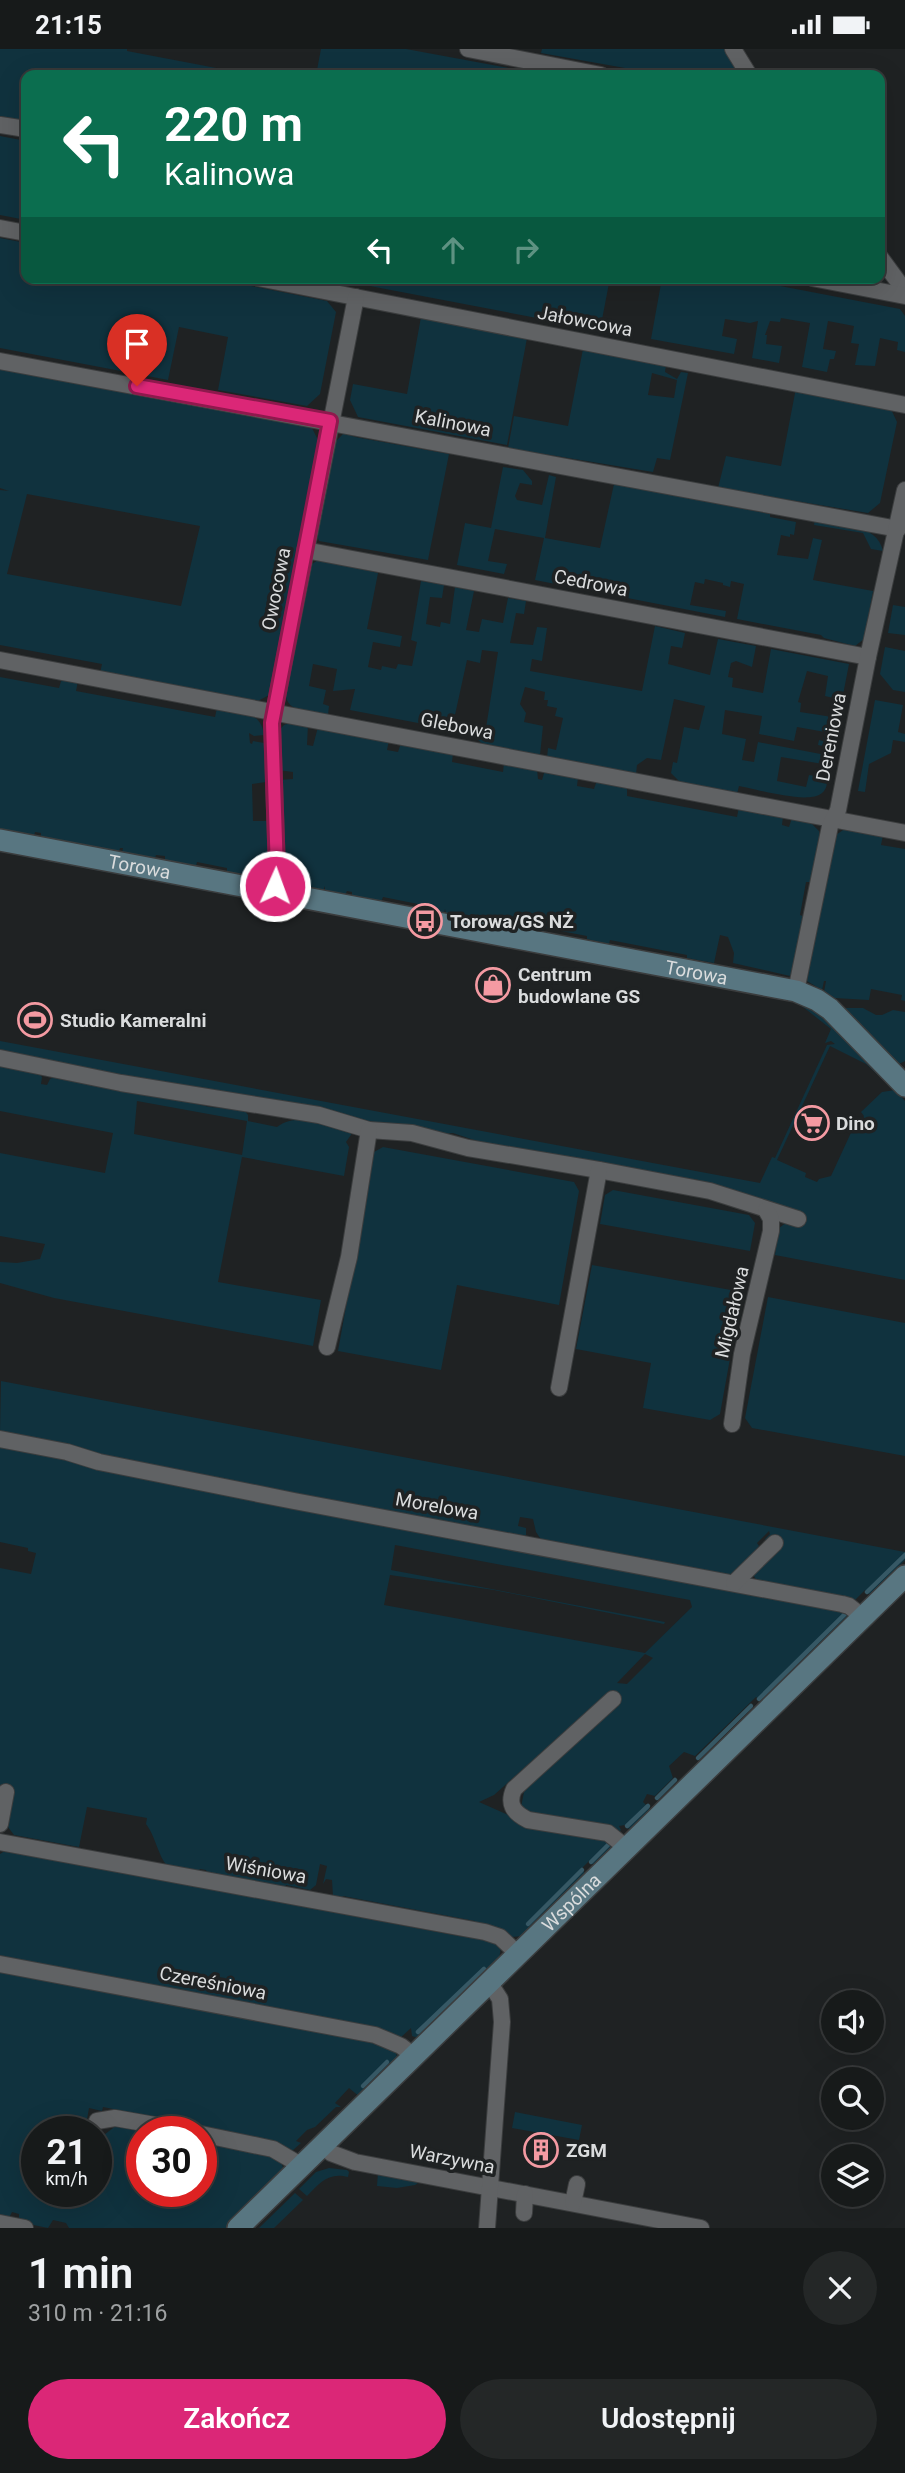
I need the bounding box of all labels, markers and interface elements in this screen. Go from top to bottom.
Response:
text: 21:15 [35,10,102,40]
text: 220 m [164,96,303,153]
icon: left [49,98,140,189]
text: Kalinowa [164,155,294,193]
icon: left [361,231,399,269]
icon: ahead [434,231,472,269]
icon: right [507,231,545,269]
street label: Jałowcowa [535,301,635,341]
pin [107,314,167,386]
icon: arrive [118,325,156,363]
street label: Kalinowa [413,404,493,442]
street label: Owocowa [257,546,295,632]
street label: Cedrowa [552,565,630,601]
street label: Dereniowa [811,691,851,783]
street label: Glebowa [419,708,495,744]
street label: Torowa [106,849,173,884]
position arrow [238,849,312,923]
bus stop icon: Torowa/GS NŻ [406,902,444,940]
place label: Torowa/GS NŻ [450,910,574,933]
street label: Torowa [663,955,730,989]
place label: Centrum budowlane GS [518,963,640,1008]
shop icon: Centrum budowlane GS [474,966,512,1004]
sports icon: Studio Kameralni [16,1001,54,1039]
place label: Studio Kameralni [60,1009,206,1032]
supermarket icon: Dino [793,1104,831,1142]
place label: Dino [836,1112,875,1135]
street label: Migdałowa [710,1264,754,1360]
street label: Morelowa [394,1487,480,1525]
street label: Wiśniowa [224,1852,308,1888]
street label: Wspólna [537,1868,606,1936]
street label: Czereśniowa [158,1961,268,2005]
map controls [821,1990,884,2207]
button: sound [821,1990,884,2053]
button: search [821,2067,884,2130]
speed limit sign: 30 [126,2116,217,2207]
building icon: ZGM [522,2131,560,2169]
text: 21 [46,2132,87,2173]
street label: Warzywna [407,2139,497,2179]
place label: ZGM [566,2139,607,2162]
button: layers [821,2144,884,2207]
text: km/h [45,2168,88,2189]
text: 1 min [28,2249,133,2298]
button: close [803,2251,877,2325]
text: 310 m · 21:16 [28,2300,167,2327]
button: Zakończ [28,2379,446,2459]
button: Udostępnij [460,2379,877,2459]

